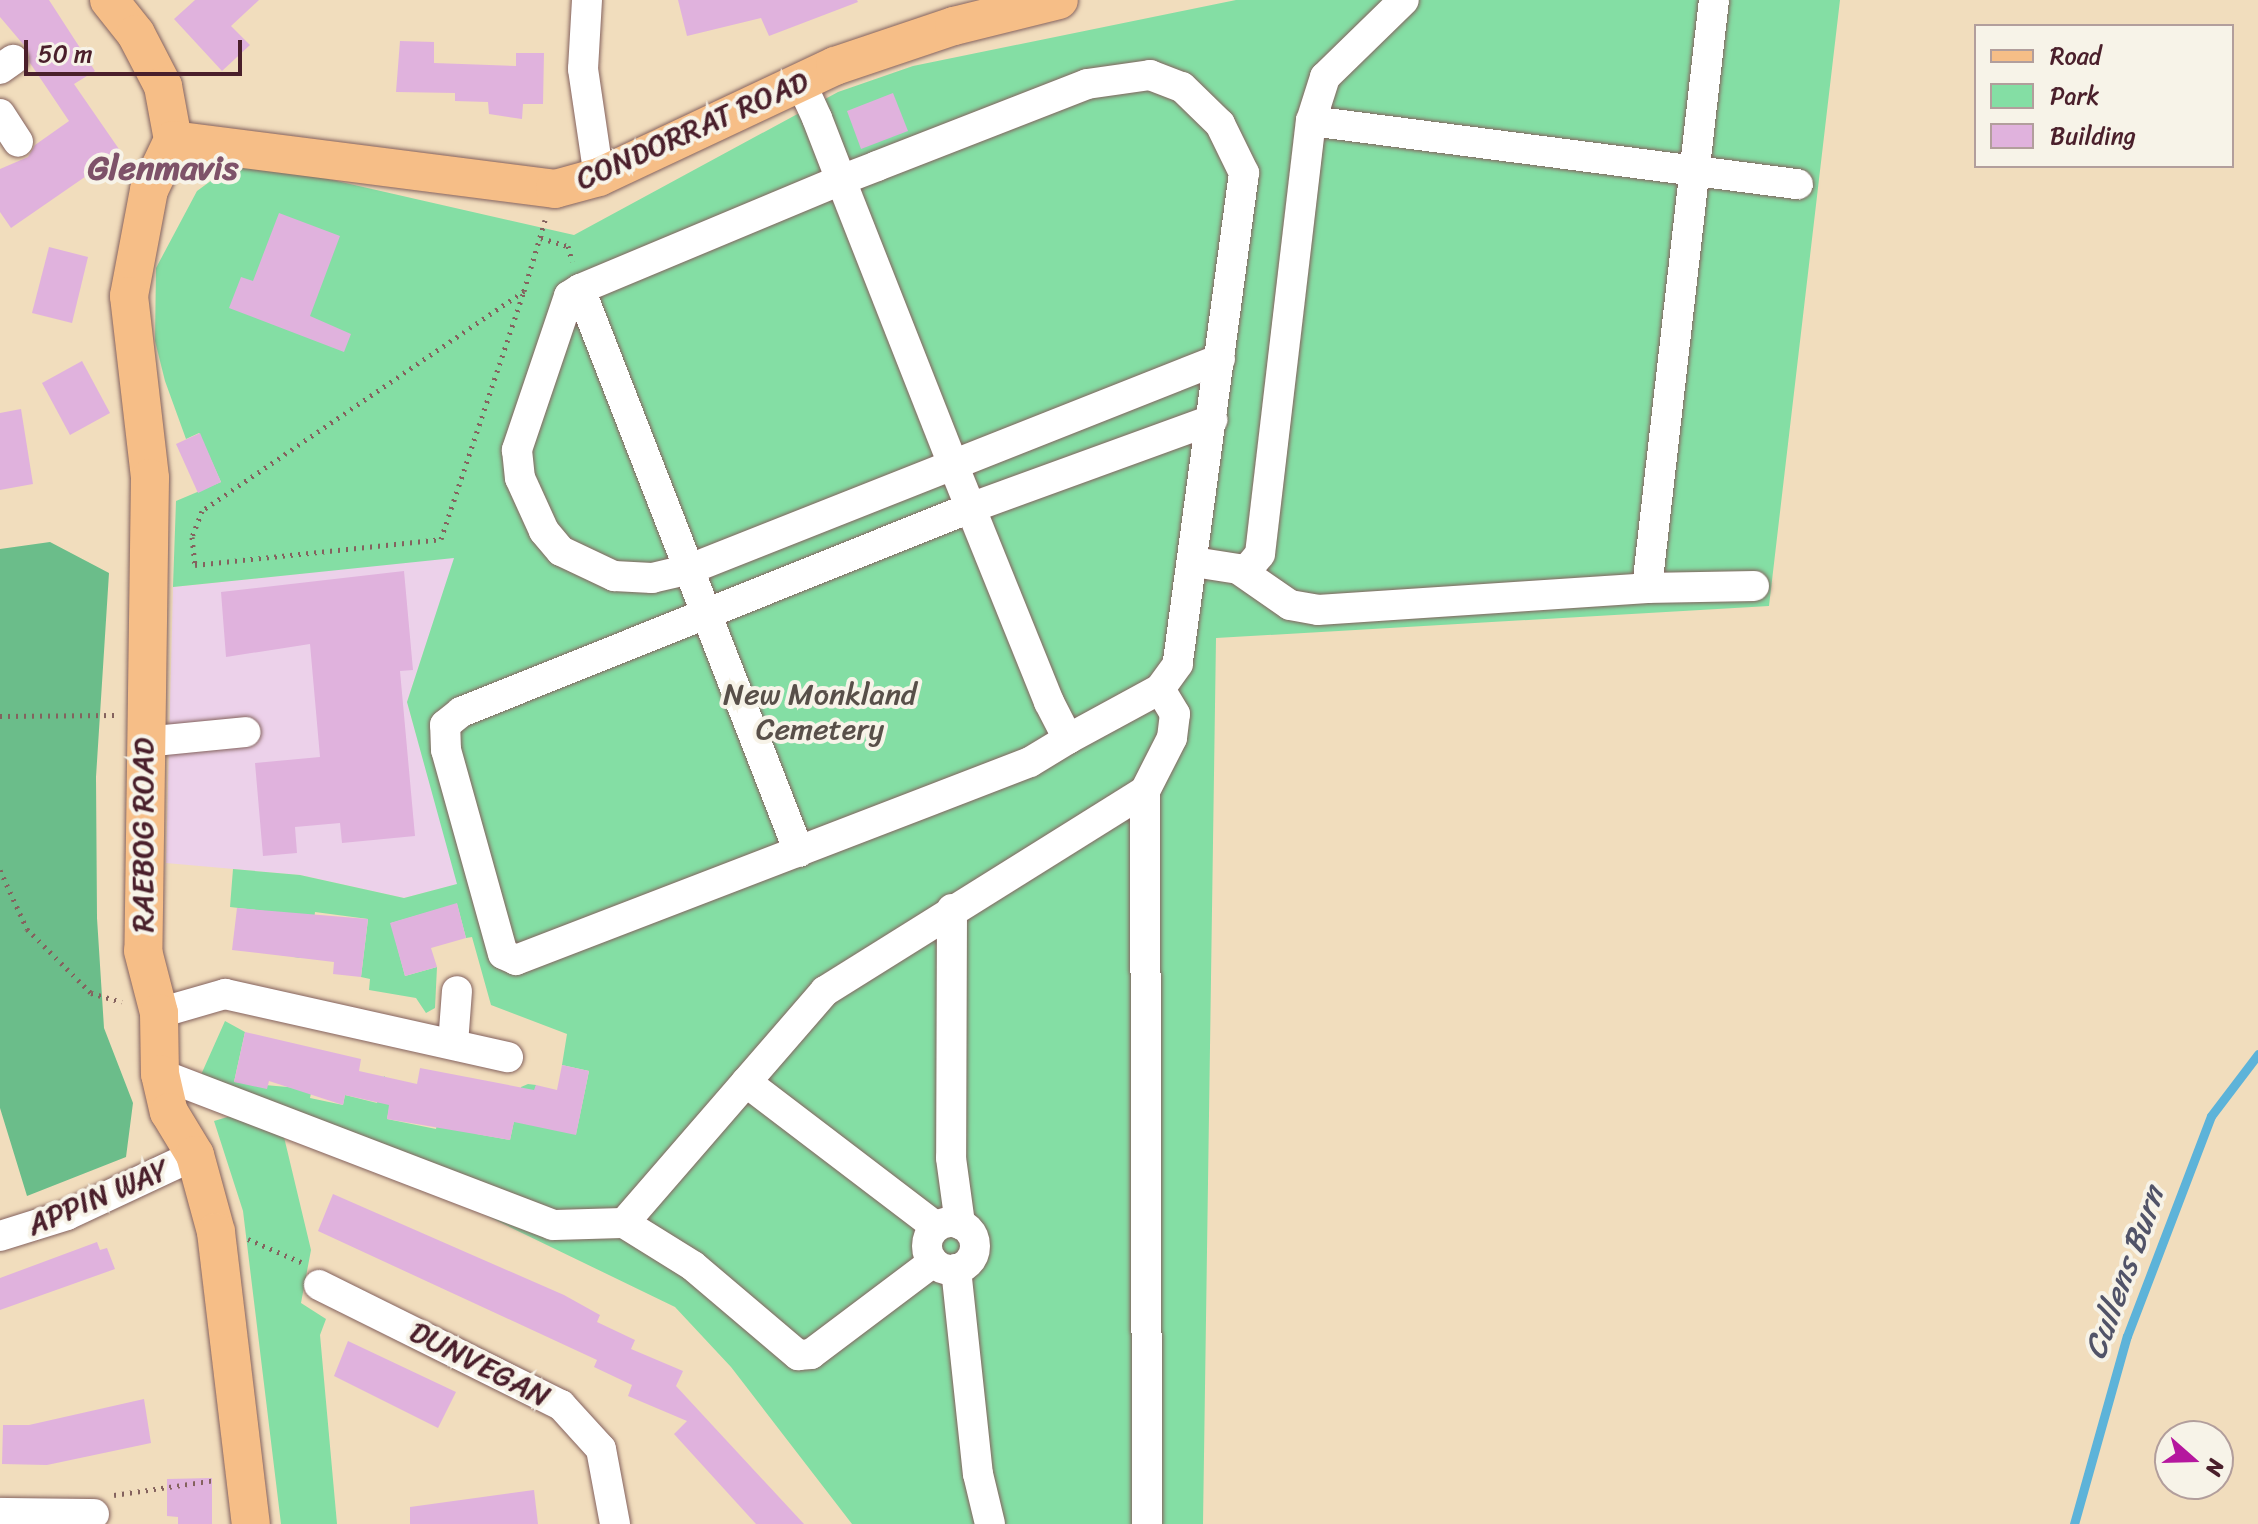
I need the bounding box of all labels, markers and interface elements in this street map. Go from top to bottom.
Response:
scale bar [28,24,246,74]
legend [1974,24,2234,168]
text: 50 m [38,33,93,75]
text: Road [2050,35,2101,77]
street label: CONDORRAT ROAD [570,63,814,197]
text: Park [2050,75,2099,117]
text: Building [2050,115,2136,157]
district label: Glenmavis [88,149,238,189]
park label: New Monkland Cemetery [724,676,916,746]
street label: RAEBOG ROAD [125,738,161,932]
street label: APPIN WAY [22,1151,174,1243]
water label: Cullens Burn [2076,1182,2174,1364]
street label: DUNVEGAN [404,1313,556,1415]
north arrow [2154,1420,2234,1500]
text: N [2194,1454,2236,1482]

